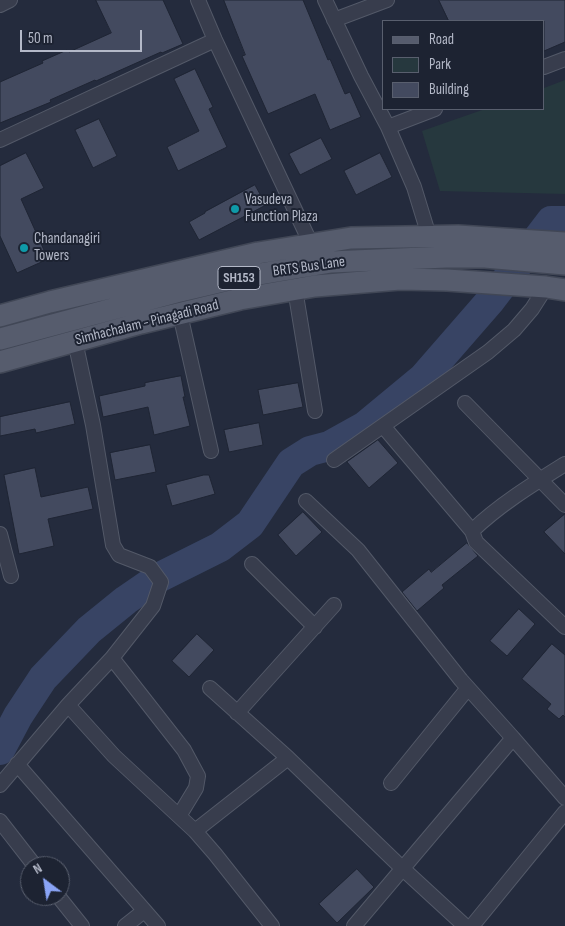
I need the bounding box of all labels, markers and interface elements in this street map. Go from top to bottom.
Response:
scale bar [22,20,145,52]
legend [382,20,545,110]
text: 50 m [28,29,53,48]
text: Road [429,30,454,49]
text: Park [429,55,451,74]
text: Building [429,80,469,99]
place label: Vasudeva Function Plaza [245,191,318,226]
marker: Vasudeva Function Plaza [229,203,241,215]
place label: Chandanagiri Towers [34,230,100,265]
marker: Chandanagiri Towers [18,242,30,254]
street label: BRTS Bus Lane [272,253,346,281]
road number: SH153 [218,266,260,290]
street label: Simhachalam - Pinagadi Road [73,296,221,350]
north arrow [20,856,70,906]
text: N [30,859,45,878]

